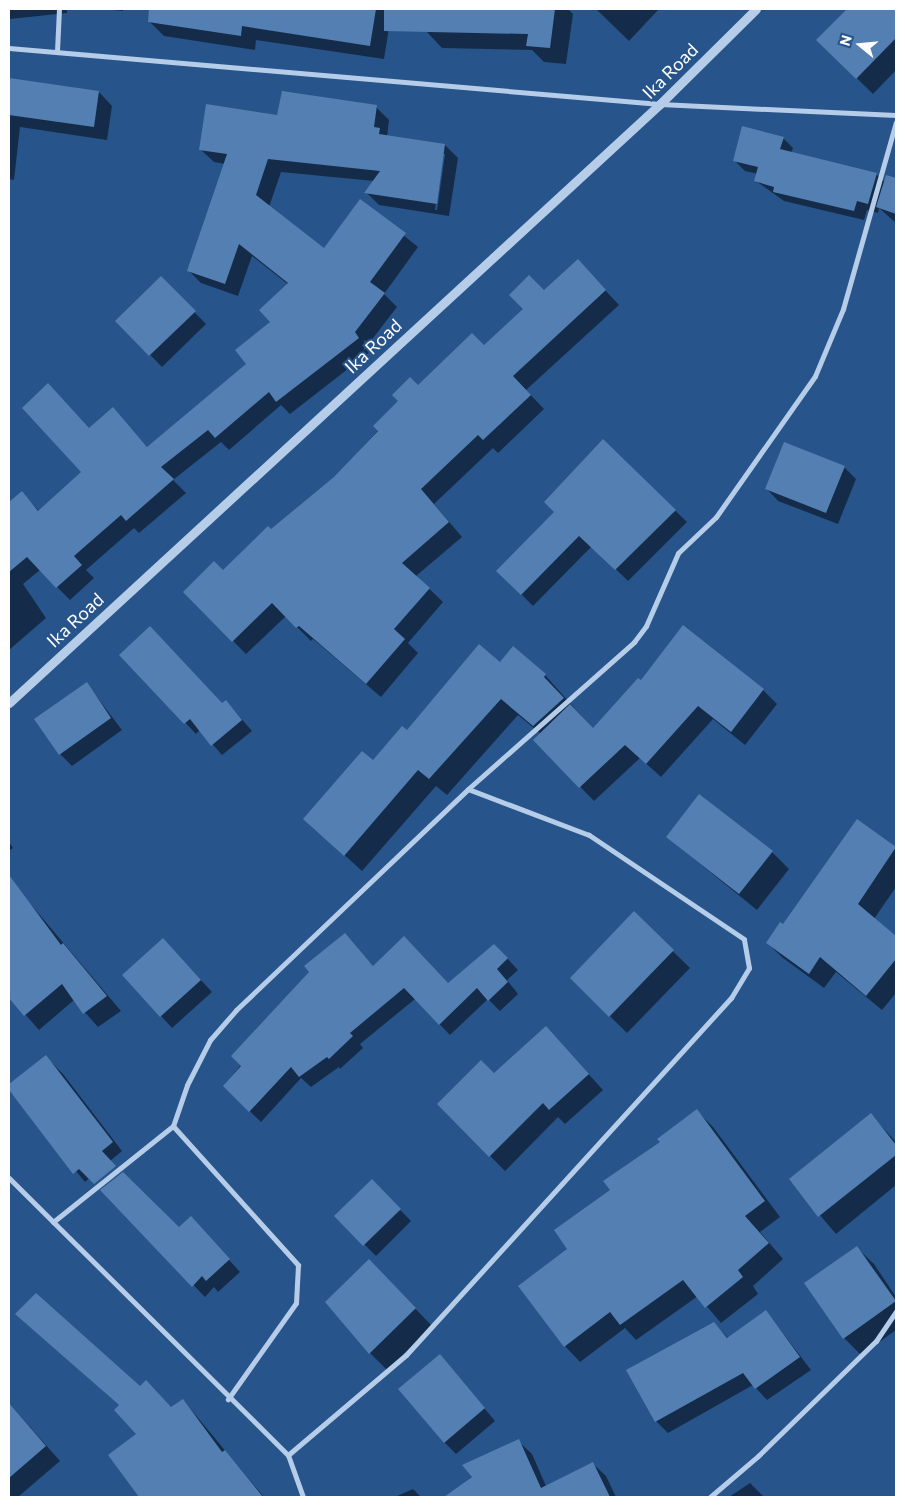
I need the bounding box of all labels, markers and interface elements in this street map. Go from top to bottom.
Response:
north arrow [835,20,885,70]
text: N [836,33,855,48]
street label: Ika Road [638,39,702,103]
street label: Ika Road [340,314,406,378]
street label: Ika Road [42,588,108,652]

